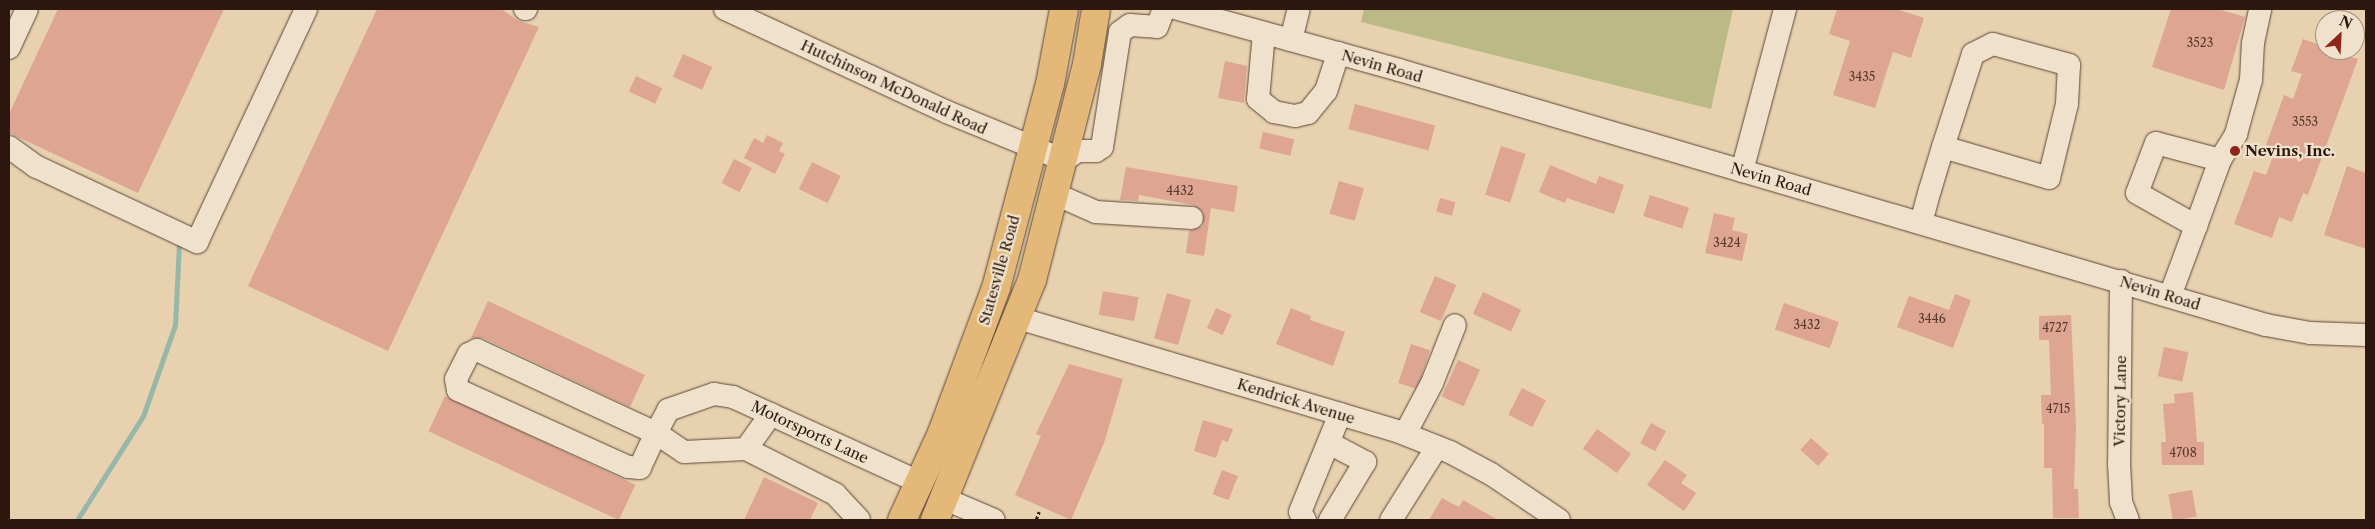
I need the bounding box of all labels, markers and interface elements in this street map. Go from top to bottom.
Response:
north arrow [2315,10,2365,60]
text: N [2337,12,2355,33]
street label: Hutchinson McDonald Road [798,36,990,138]
house number: 3523 [2187,36,2213,50]
street label: Nevin Road [1339,46,1425,86]
house number: 3435 [1849,70,1875,84]
house number: 3553 [2292,115,2318,129]
place label: Nevins, Inc. [2245,142,2335,160]
marker: Nevins, Inc. [2229,145,2241,157]
street label: Nevin Road [1728,159,1814,199]
house number: 4432 [1166,184,1194,198]
street label: Statesville Road [975,213,1023,327]
house number: 3424 [1713,236,1741,250]
street label: Nevin Road [2118,272,2202,314]
house number: 3446 [1918,312,1946,326]
house number: 3432 [1793,318,1821,332]
house number: 4727 [2042,321,2068,335]
street label: Victory Lane [2110,355,2130,447]
street label: Kendrick Avenue [1235,374,1357,428]
street label: Motorsports Lane [748,397,872,467]
house number: 4715 [2046,402,2070,416]
house number: 4708 [2169,446,2197,460]

